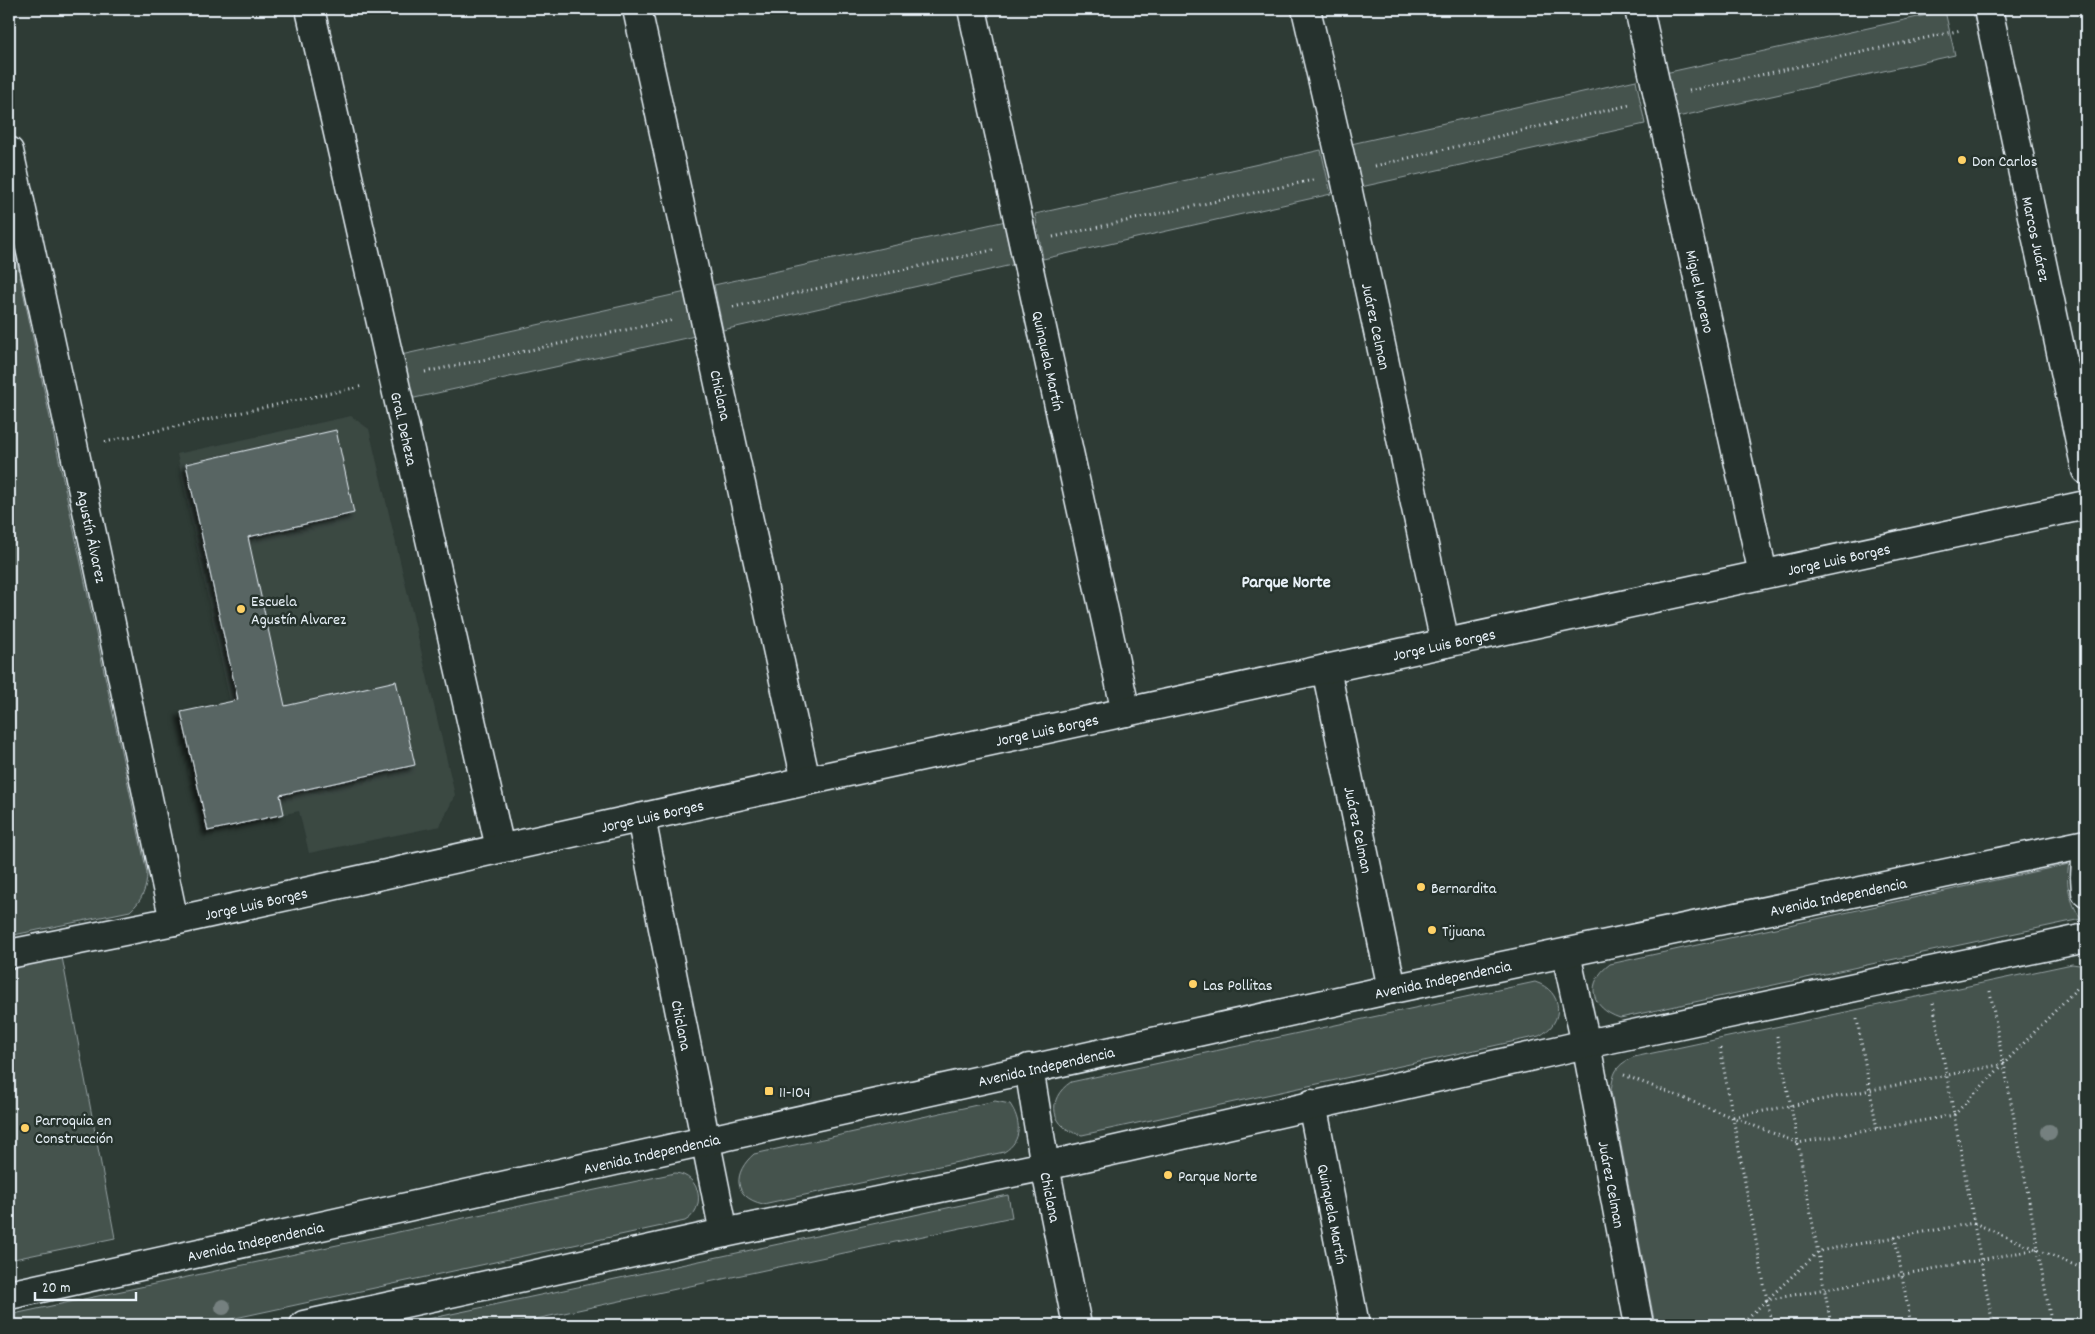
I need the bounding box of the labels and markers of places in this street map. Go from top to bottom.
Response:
place label: Don Carlos [1972,151,2038,174]
marker: Don Carlos [1956,154,1968,166]
place label: Escuela Agustín Alvarez [251,591,346,632]
marker: Escuela Agustín Alvarez [235,603,247,615]
place label: Bernardita [1431,878,1497,901]
marker: Bernardita [1415,881,1427,893]
place label: Tijuana [1442,921,1485,944]
marker: Tijuana [1426,924,1438,936]
place label: Las Pollitas [1203,975,1273,998]
marker: Las Pollitas [1187,978,1199,990]
place label: 11-104 [779,1082,810,1105]
marker: 11-104 [763,1085,775,1097]
place label: Parroquia en Construcción [35,1110,113,1151]
marker: Parroquia en Construcción [19,1122,31,1134]
place label: Parque Norte [1178,1166,1257,1189]
marker: Parque Norte [1162,1169,1174,1181]

